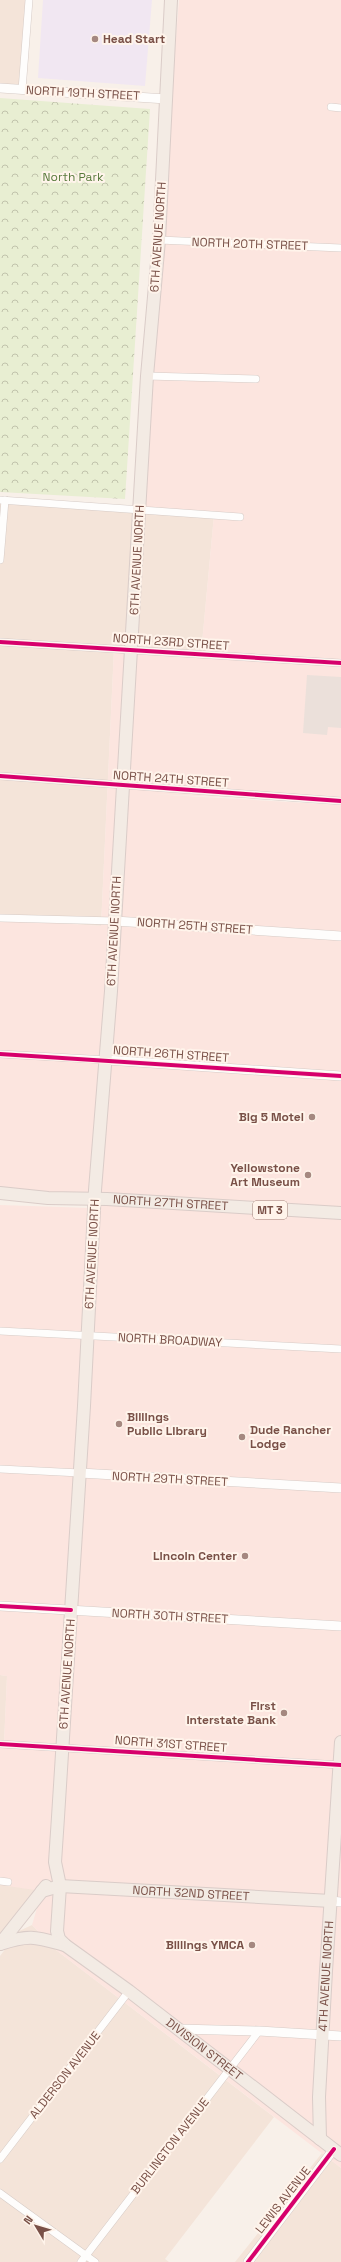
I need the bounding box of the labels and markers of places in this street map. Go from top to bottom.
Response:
place label: Head Start [103,31,165,47]
marker: Head Start [90,34,100,44]
place label: Big 5 Motel [239,1109,304,1125]
marker: Big 5 Motel [307,1112,317,1122]
place label: Yellowstone Art Museum [230,1160,300,1190]
marker: Yellowstone Art Museum [303,1170,313,1180]
place label: Billings Public Library [127,1409,207,1439]
marker: Billings Public Library [114,1419,124,1429]
place label: Dude Rancher Lodge [250,1422,331,1452]
marker: Dude Rancher Lodge [237,1432,247,1442]
place label: Lincoln Center [153,1548,237,1564]
marker: Lincoln Center [240,1551,250,1561]
place label: First Interstate Bank [186,1698,276,1728]
marker: First Interstate Bank [279,1708,289,1718]
place label: Billings YMCA [166,1937,244,1953]
marker: Billings YMCA [247,1940,257,1950]

